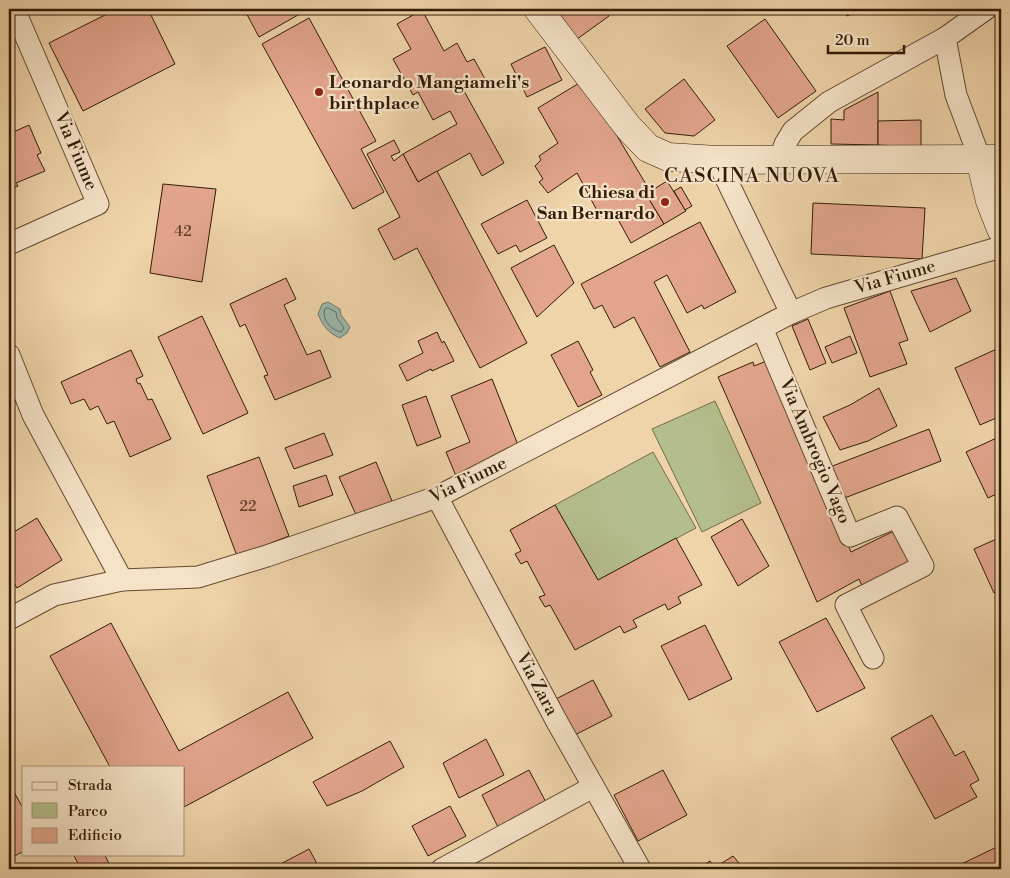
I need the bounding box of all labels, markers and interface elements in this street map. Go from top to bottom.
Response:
scale bar [828,22,904,54]
text: 20 m [835,31,870,50]
place label: Leonardo Mangiameli's birthplace [329,71,529,115]
marker: Leonardo Mangiameli's birthplace [313,86,325,98]
street label: Via Fiume [49,107,103,194]
district label: CASCINA NUOVA [664,164,840,189]
place label: Chiesa di San Bernardo [537,181,655,225]
marker: Chiesa di San Bernardo [659,196,671,208]
house number: 42 [174,222,192,241]
street label: Via Fiume [851,254,938,300]
street label: Via Ambrogio Vago [774,374,856,527]
street label: Via Fiume [425,451,510,509]
house number: 22 [239,497,257,516]
street label: Via Zara [510,648,564,720]
legend [22,766,185,856]
text: Strada [68,776,112,795]
text: Parco [68,802,107,821]
text: Edificio [68,826,122,845]

